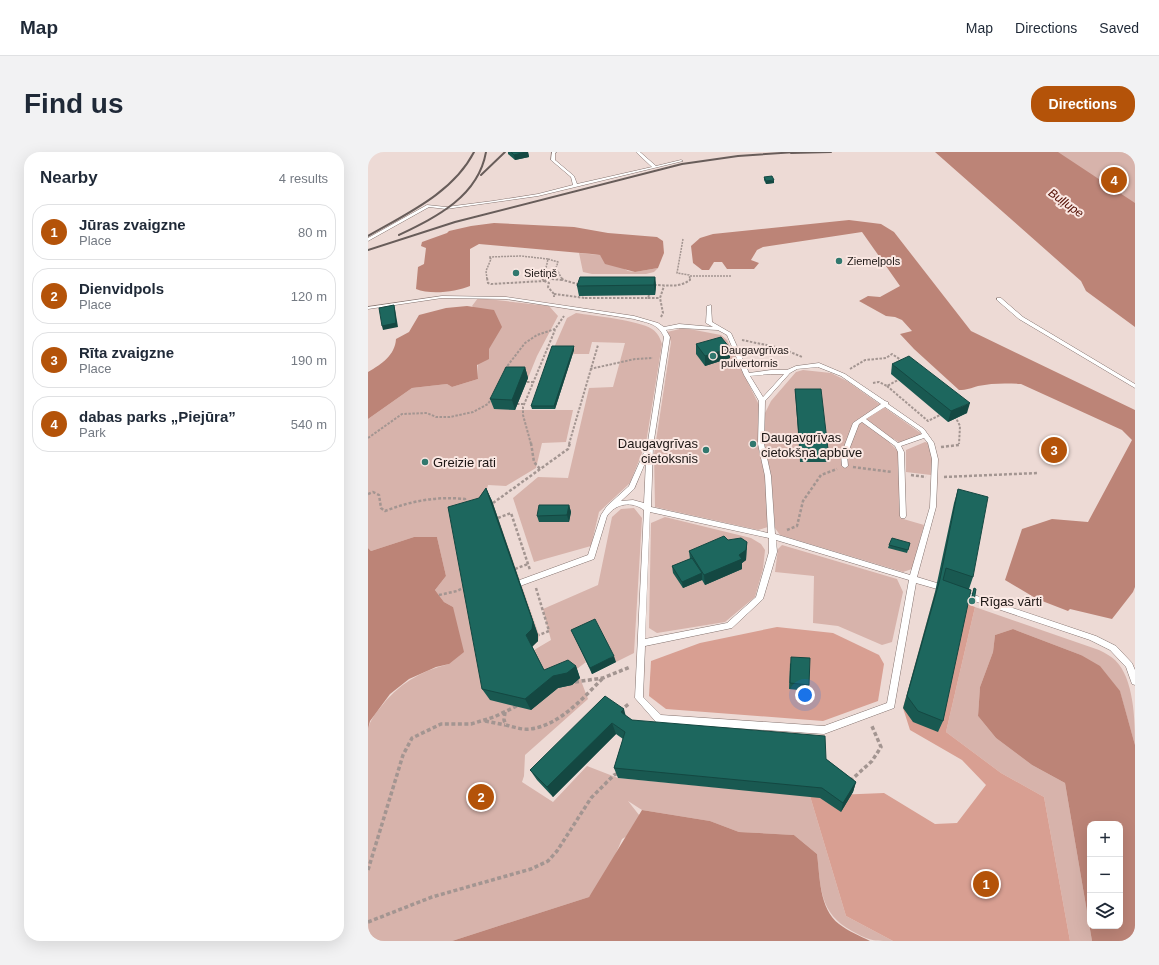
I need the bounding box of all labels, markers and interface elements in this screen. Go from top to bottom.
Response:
text: Map [20,17,58,38]
text: Map [966,20,993,36]
text: Directions [1015,20,1077,36]
text: Saved [1099,20,1139,36]
button: Directions [1031,86,1135,122]
text: Find us [24,88,124,119]
pin: 4 [1101,165,1127,195]
text: Nearby [40,168,98,187]
text: 4 results [279,171,328,186]
water label: Buļļupe [1046,186,1087,221]
text: Jūras zvaigzne [79,216,186,233]
text: 1 [50,225,58,240]
text: 80 m [298,225,327,240]
text: Place [79,233,112,248]
place label: Ziemeļpols [847,255,901,267]
marker: Ziemeļpols [834,256,844,266]
place label: Sietiņš [524,267,558,279]
marker: Sietiņš [511,268,521,278]
text: Dienvidpols [79,280,164,297]
text: 2 [50,289,58,304]
text: 120 m [291,289,327,304]
text: Place [79,297,112,312]
text: Rīta zvaigzne [79,344,174,361]
place label: Daugavgrīvas pulvertornis [721,344,789,369]
marker: Daugavgrīvas pulvertornis [708,351,718,361]
text: 3 [50,353,58,368]
text: 190 m [291,353,327,368]
text: Place [79,361,112,376]
text: dabas parks „Piejūra” [79,408,236,425]
text: 4 [50,417,58,432]
text: 540 m [291,417,327,432]
text: Park [79,425,106,440]
place label: Daugavgrīvas cietokšņa apbūve [761,430,862,460]
pin: 3 [1041,435,1067,465]
place label: Daugavgrīvas cietoksnis [618,436,699,466]
marker: Daugavgrīvas cietokšņa apbūve [748,439,758,449]
marker: Daugavgrīvas cietoksnis [701,445,711,455]
place label: Greizie rati [433,455,496,470]
marker: Greizie rati [420,457,430,467]
place label: Rīgas vārti [980,594,1042,609]
marker: Rīgas vārti [967,596,977,606]
your location [795,685,815,705]
pin: 2 [468,782,494,812]
map controls [1087,821,1123,929]
button: + [1087,821,1123,857]
button: − [1087,857,1123,893]
pin: 1 [973,869,999,899]
button: layers [1087,893,1123,929]

